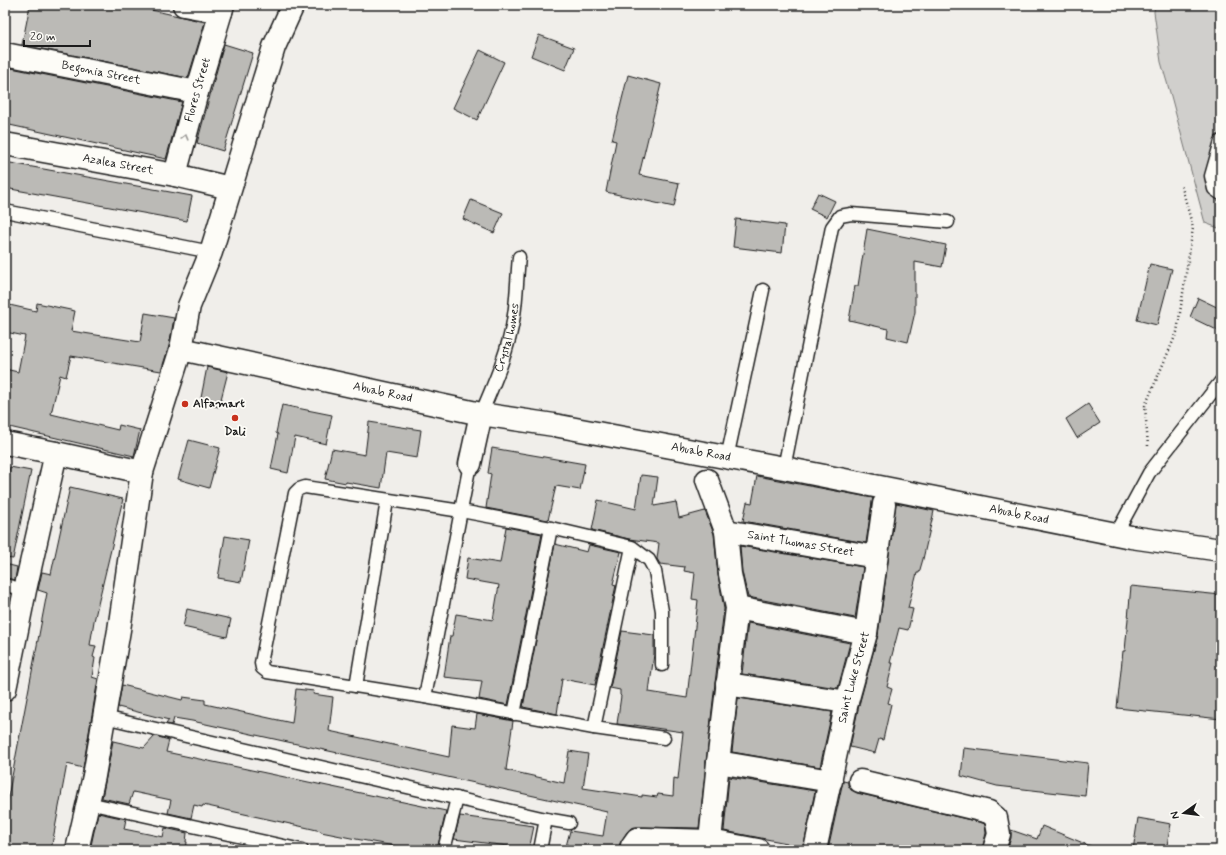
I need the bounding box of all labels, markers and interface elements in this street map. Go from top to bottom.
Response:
scale bar [24,22,90,48]
text: 20 m [30,29,56,45]
street label: Flores Street [181,55,215,124]
street label: Begonia Street [60,57,142,89]
one-way arrow [180,134,188,140]
street label: Azalea Street [81,150,155,179]
street label: Crystal homes [491,302,523,375]
street label: Abuab Road [351,378,414,407]
place label: Alfamart [193,396,245,412]
marker: Alfamart [180,399,190,409]
marker: Dali [230,413,240,423]
place label: Dali [224,424,246,440]
street label: Abuab Road [670,439,732,466]
street label: Abuab Road [988,501,1050,528]
street label: Saint Thomas Street [746,527,856,561]
street label: Saint Luke Street [835,630,874,725]
north arrow [1164,793,1204,833]
text: N [1168,810,1183,820]

